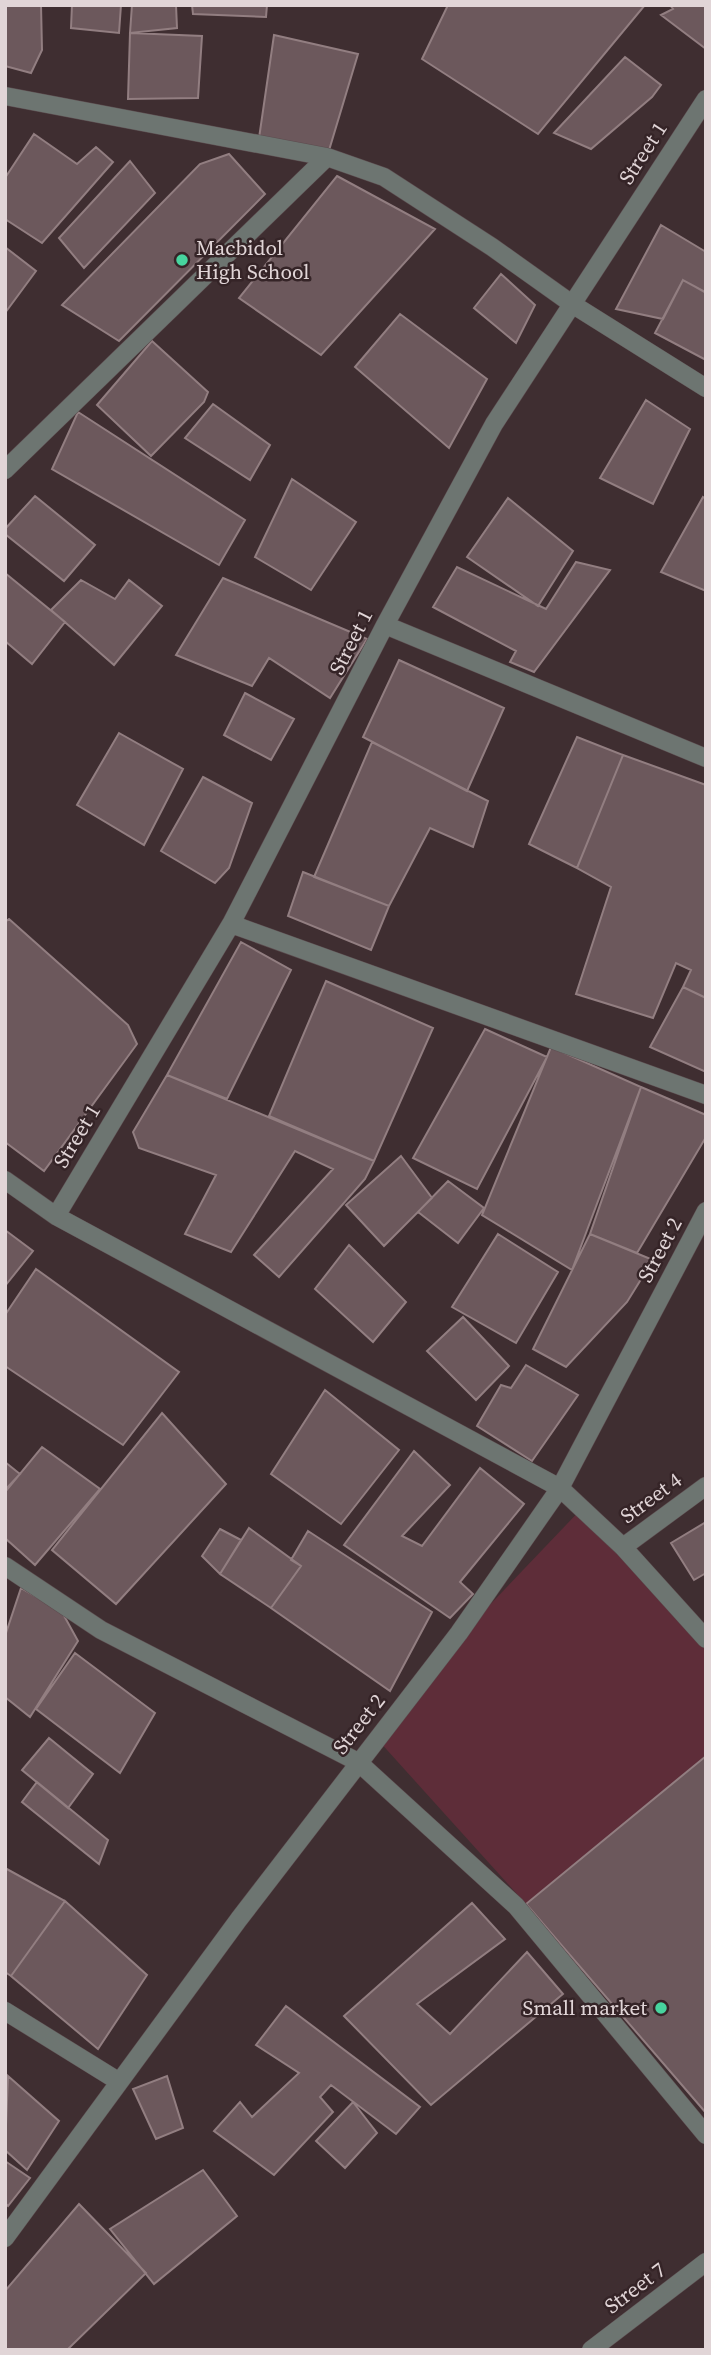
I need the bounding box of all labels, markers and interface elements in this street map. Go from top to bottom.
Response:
street label: Street 1 [611,116,674,190]
place label: Macbidol High School [196,233,309,286]
marker: Macbidol High School [174,252,190,268]
street label: Street 1 [322,604,379,679]
street label: Street 1 [46,1098,107,1173]
street label: Street 2 [630,1212,689,1287]
street label: Street 4 [614,1465,688,1530]
street label: Street 2 [326,1687,391,1760]
place label: Small market [522,1993,647,2022]
marker: Small market [653,2000,669,2016]
street label: Street 7 [598,2255,671,2320]

